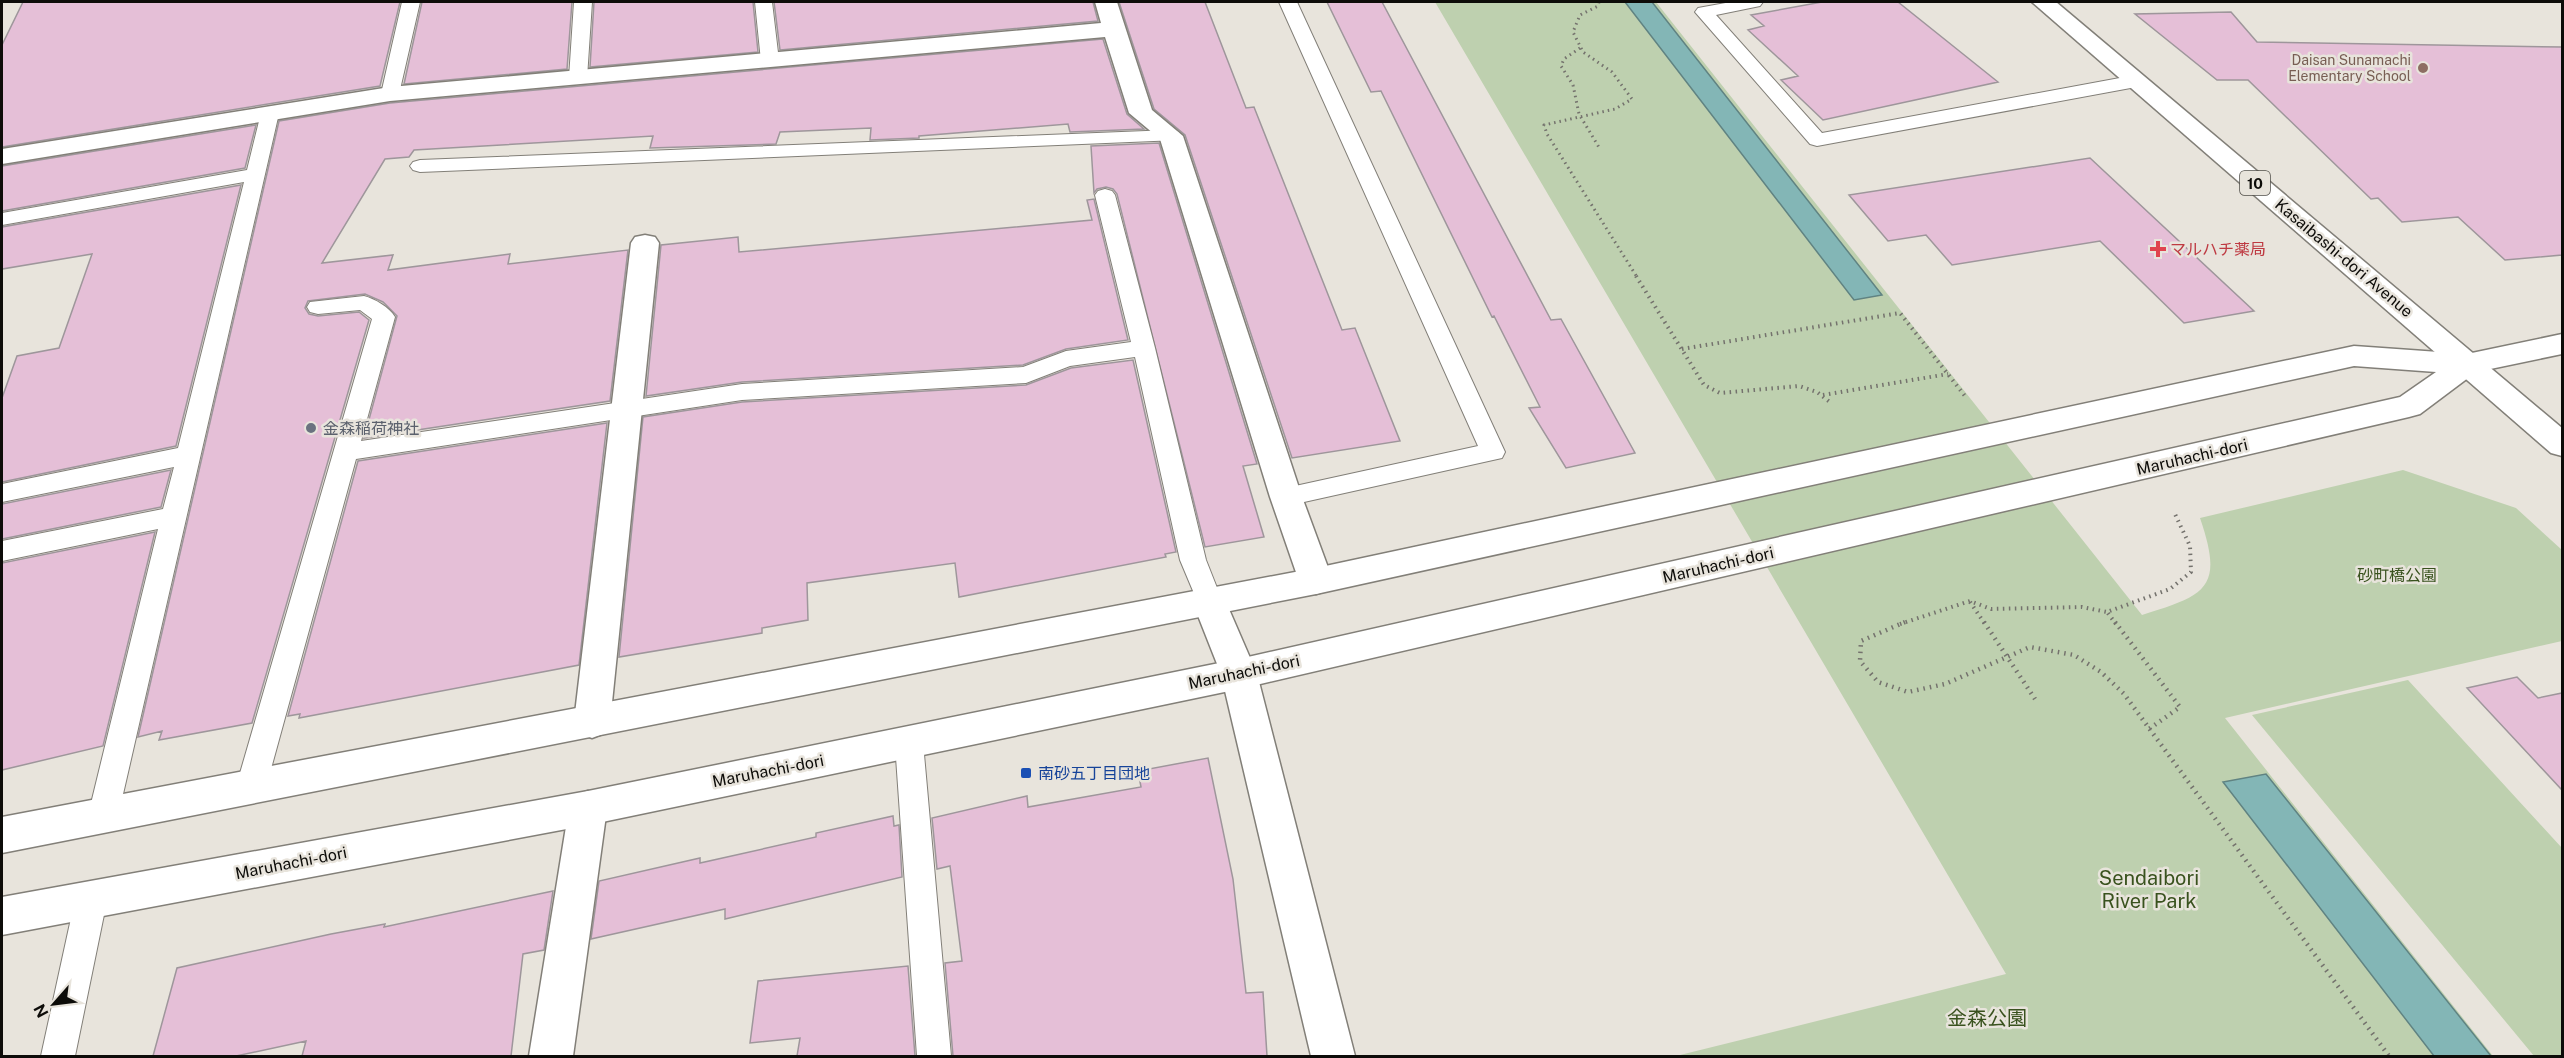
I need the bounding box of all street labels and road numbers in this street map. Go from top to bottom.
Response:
road number: 10 [2240,171,2270,195]
street label: Kasaibashi-dori Avenue [2271,195,2417,321]
street label: Maruhachi-dori [2135,435,2249,479]
street label: Maruhachi-dori [1661,543,1775,587]
street label: Maruhachi-dori [1187,651,1301,693]
street label: Maruhachi-dori [711,751,825,791]
street label: Maruhachi-dori [234,843,348,883]

